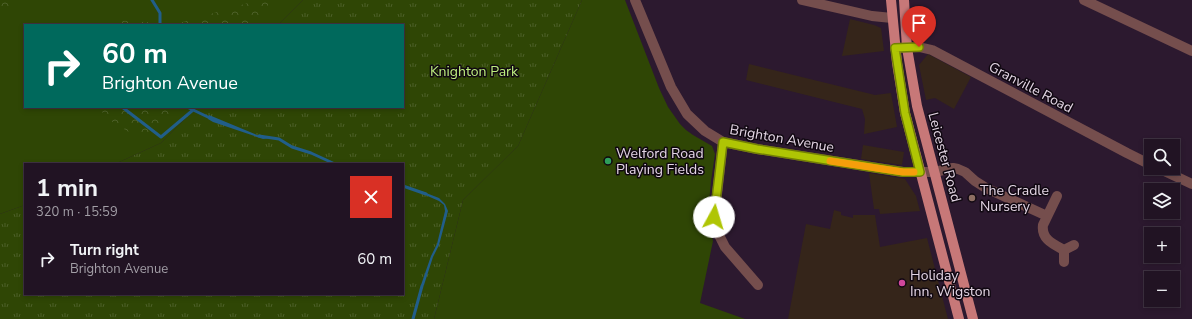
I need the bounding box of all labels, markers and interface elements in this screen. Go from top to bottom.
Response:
pin [902,6,936,47]
icon: arrive [908,12,930,34]
text: 60 m [102,35,168,73]
icon: right [36,40,88,92]
street label: Granville Road [985,57,1076,118]
park label: Knighton Park [430,62,519,81]
text: Brighton Avenue [102,71,238,95]
street label: Leicester Road [923,110,966,204]
street label: Brighton Avenue [728,120,836,157]
map controls [1144,139,1180,307]
button: search [1144,139,1180,175]
place label: Welford Road Playing Fields [616,144,704,179]
marker: Welford Road Playing Fields [603,156,613,166]
text: 1 min [36,172,98,204]
button: close [350,176,392,218]
place label: The Cradle Nursery [980,181,1049,216]
button: layers [1144,183,1180,219]
marker: The Cradle Nursery [967,193,977,203]
position arrow [693,196,735,238]
text: 320 m · 15:59 [36,203,118,221]
button: + [1144,227,1180,263]
text: Turn right [70,240,139,260]
icon: right [36,248,58,270]
text: 60 m [357,249,392,269]
text: Brighton Avenue [70,260,168,278]
place label: Holiday Inn, Wigston [910,266,990,301]
button: − [1144,271,1180,307]
marker: Holiday Inn, Wigston [897,278,907,288]

